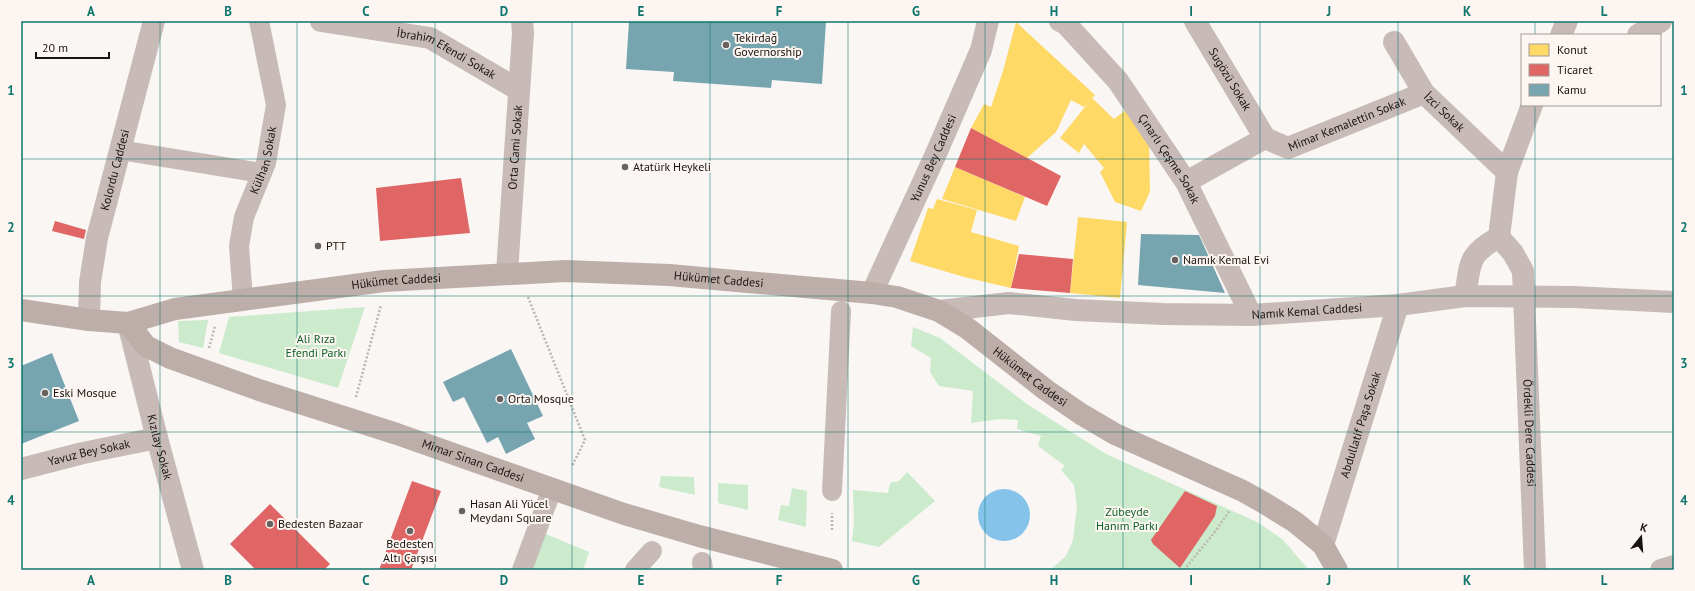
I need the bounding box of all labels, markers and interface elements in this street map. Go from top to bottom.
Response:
text: A [87,3,95,20]
text: B [224,3,232,20]
text: C [362,3,370,20]
text: D [500,3,508,20]
text: E [638,3,645,20]
text: F [776,3,783,20]
text: G [912,3,920,20]
text: H [1050,3,1058,20]
text: I [1189,3,1193,20]
text: J [1326,3,1331,20]
text: K [1463,3,1471,20]
text: L [1601,3,1608,20]
street label: İbrahim Efendi Sokak [396,25,499,82]
place label: Tekirdağ Governorship [734,30,802,59]
scale bar [36,34,109,60]
legend [1521,34,1661,106]
text: 20 m [42,40,68,55]
marker: Tekirdağ Governorship [721,40,731,50]
text: Konut [1557,42,1587,57]
street label: Sugözü Sokak [1206,45,1255,114]
text: Ticaret [1557,62,1592,77]
text: 1 [7,82,15,99]
text: Kamu [1557,82,1586,97]
text: 1 [1680,82,1688,99]
street label: İzci Sokak [1421,89,1468,135]
street label: Mimar Kemalettin Sokak [1286,93,1408,154]
street label: Orta Cami Sokak [505,104,525,190]
street label: Çınarlı Çeşme Sokak [1135,111,1203,206]
street label: Yunus Bey Caddesi [907,112,959,205]
street label: Külhan Sokak [246,125,279,196]
street label: Kolordu Caddesi [97,128,132,212]
place label: Atatürk Heykeli [633,159,711,174]
marker: Atatürk Heykeli [620,162,630,172]
text: 2 [7,219,15,236]
text: 2 [1680,219,1688,236]
place label: PTT [326,238,346,253]
marker: PTT [313,241,323,251]
place label: Namık Kemal Evi [1183,252,1269,267]
marker: Namık Kemal Evi [1170,255,1180,265]
street label: Hükümet Caddesi [673,267,764,290]
street label: Hükümet Caddesi [351,270,441,292]
street label: Namık Kemal Caddesi [1251,299,1363,322]
park label: Ali Rıza Efendi Parkı [286,331,346,360]
street label: Hükümet Caddesi [990,343,1071,409]
text: 3 [7,355,15,372]
text: 3 [1680,355,1688,372]
street label: Abdullatif Paşa Sokak [1336,369,1384,480]
street label: Ördekli Dere Caddesi [1520,379,1540,487]
place label: Eski Mosque [53,385,117,400]
marker: Eski Mosque [40,388,50,398]
place label: Orta Mosque [508,391,574,406]
marker: Orta Mosque [495,394,505,404]
street label: Kızılay Sokak [144,413,176,482]
street label: Mimar Sinan Caddesi [420,435,526,485]
street label: Yavuz Bey Sokak [46,436,132,469]
text: 4 [7,492,15,509]
text: 4 [1680,492,1688,509]
place label: Hasan Ali Yücel Meydanı Square [470,496,552,525]
park label: Zübeyde Hanım Parkı [1096,504,1158,533]
marker: Hasan Ali Yücel Meydanı Square [457,506,467,516]
place label: Bedesten Bazaar [278,516,363,531]
north arrow [1621,517,1661,557]
marker: Bedesten Bazaar [265,519,275,529]
text: K [1639,520,1649,535]
marker: Bedesten Altı Çarşısı [405,526,415,536]
place label: Bedesten Altı Çarşısı [383,536,437,565]
text: A [87,572,95,589]
text: B [224,572,232,589]
text: C [362,572,370,589]
text: D [500,572,508,589]
text: E [638,572,645,589]
text: F [776,572,783,589]
text: G [912,572,920,589]
text: H [1050,572,1058,589]
text: I [1189,572,1193,589]
text: J [1326,572,1331,589]
text: K [1463,572,1471,589]
text: L [1601,572,1608,589]

